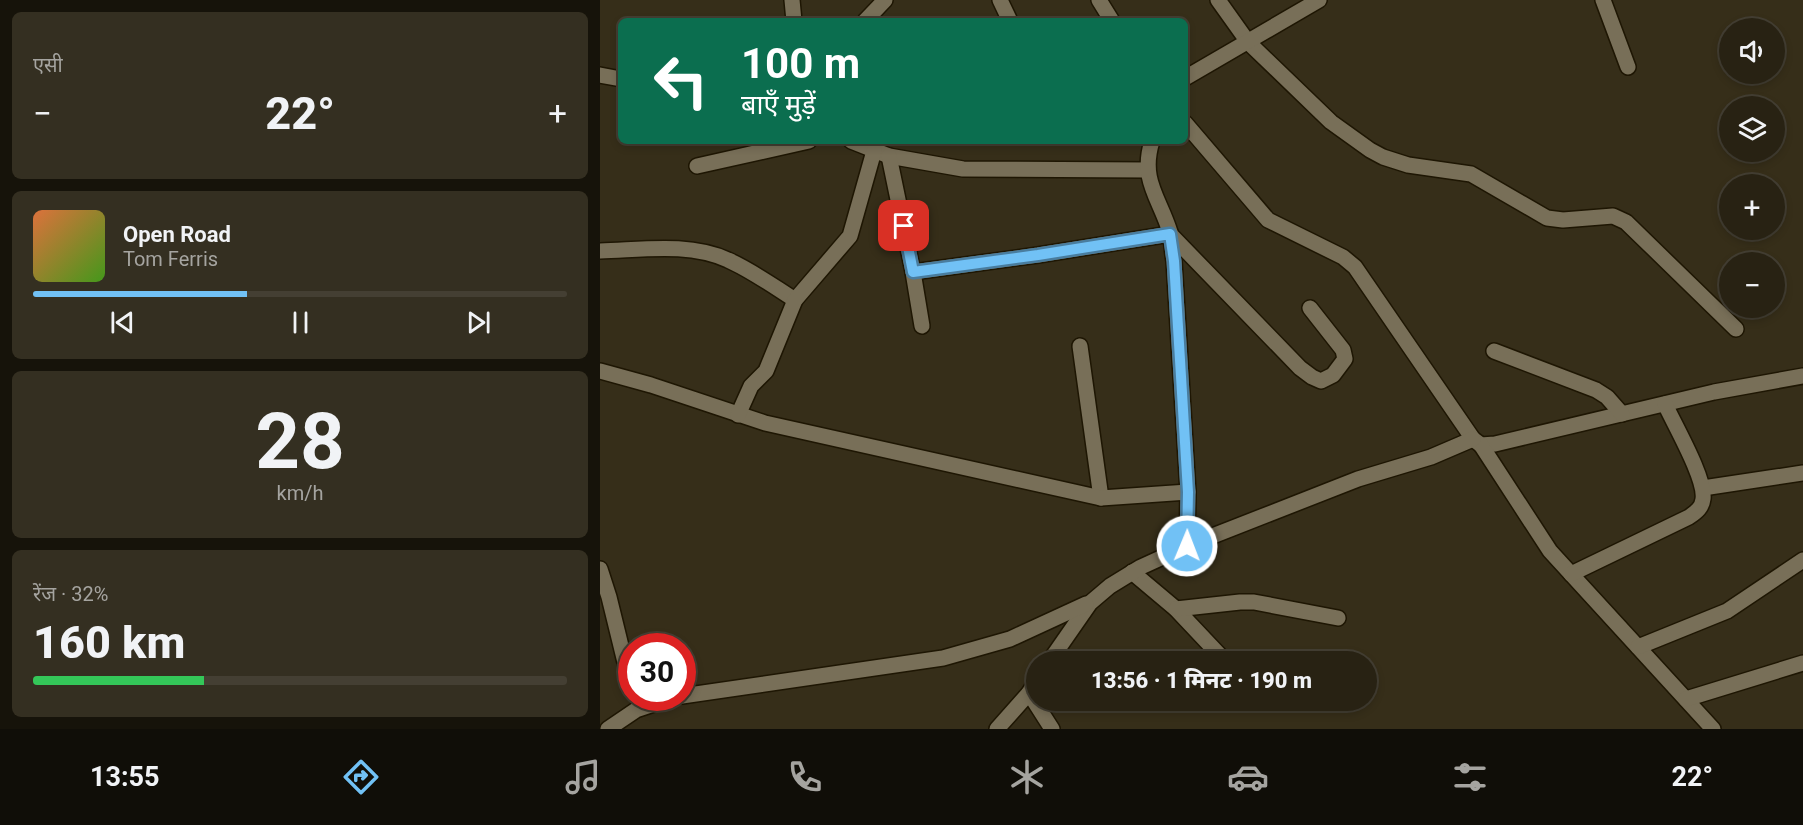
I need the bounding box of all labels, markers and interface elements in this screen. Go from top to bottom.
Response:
map controls [1719,18,1785,318]
button: sound [1719,18,1785,84]
text: 100 m [741,39,860,88]
icon: left [642,42,720,120]
text: एसी [33,53,63,77]
text: 22° [265,87,335,140]
text: बाएँ मुड़ें [741,89,816,121]
text: − [33,94,52,133]
text: + [548,94,567,133]
button: layers [1719,96,1785,162]
button: + [1719,174,1785,240]
pin [878,200,929,251]
icon: arrive [887,209,920,242]
text: Open Road [123,222,231,247]
text: Tom Ferris [123,247,218,271]
button: − [1719,252,1785,318]
icon: previous [106,306,139,339]
icon: pause [284,306,317,339]
icon: next [462,306,495,339]
text: 28 [255,396,345,487]
text: km/h [277,481,323,505]
position arrow [1155,514,1219,578]
text: रेंज · 32% [33,582,108,606]
text: 160 km [33,616,185,669]
speed limit sign: 30 [618,633,696,711]
text: 13:56 · 1 मिनट · 190 m [1091,668,1312,693]
icon: directions [340,756,382,798]
icon: music [562,756,604,798]
icon: phone [784,756,826,798]
icon: climate [1006,756,1048,798]
icon: car [1227,756,1269,798]
icon: filters [1449,756,1491,798]
text: 13:55 [90,761,160,793]
text: 22° [1671,761,1713,793]

